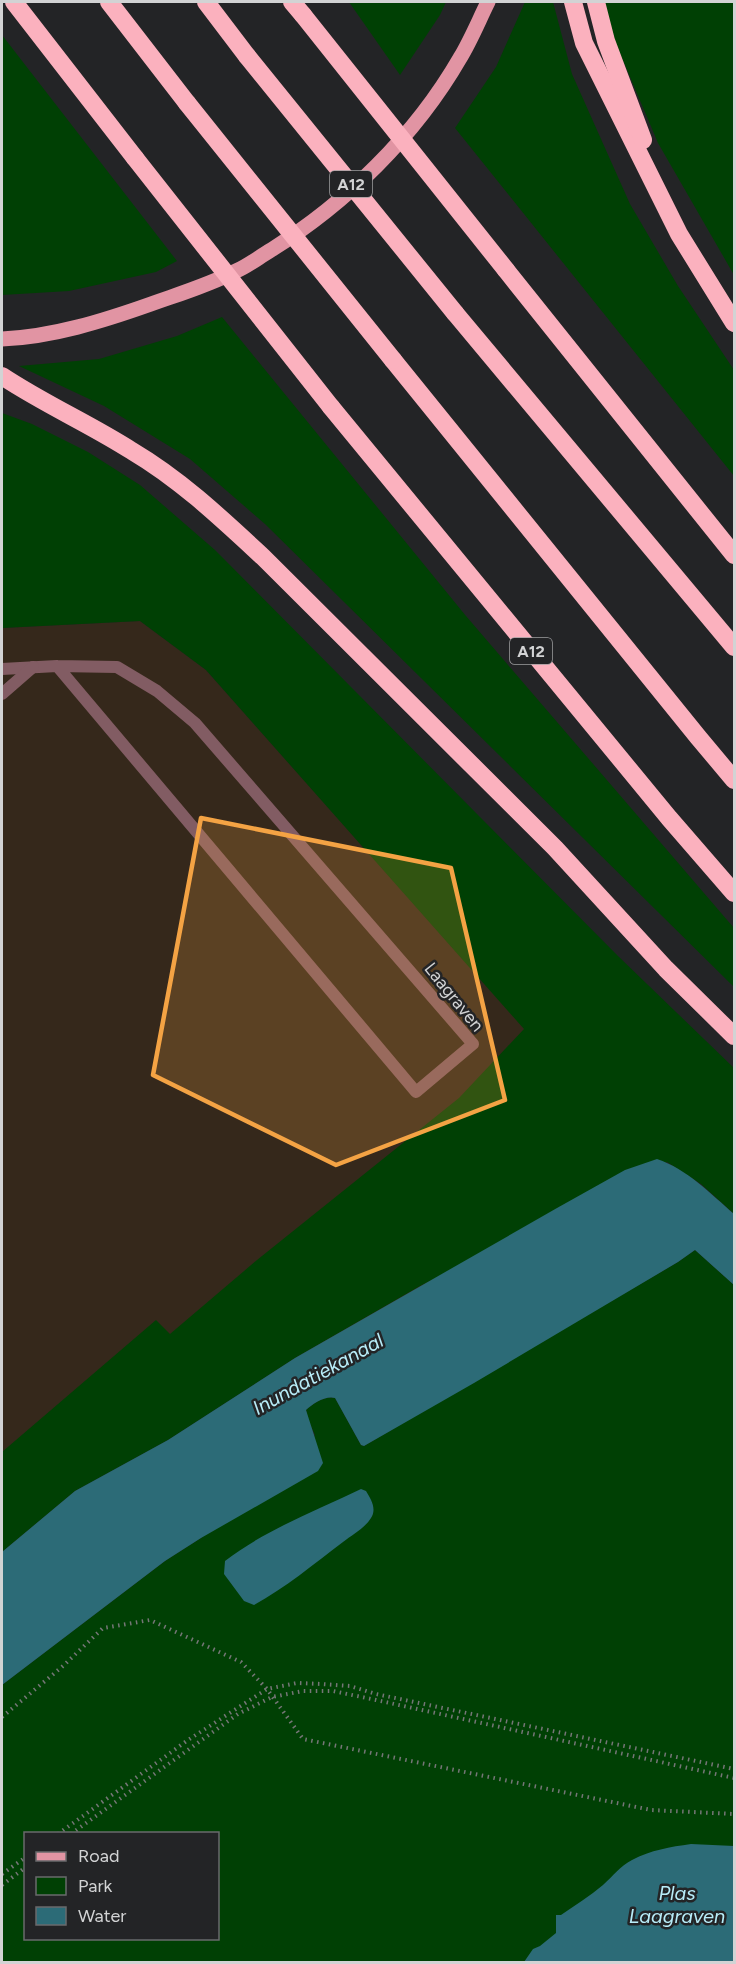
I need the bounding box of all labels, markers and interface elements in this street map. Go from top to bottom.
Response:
road number: A12 [330,171,372,197]
road number: A12 [510,638,552,664]
street label: Laagraven [420,958,488,1036]
water label: Inundatiekanaal [248,1328,388,1420]
legend [24,1832,219,1940]
text: Road [78,1845,119,1867]
text: Park [78,1875,113,1897]
water label: Plas Laagraven [629,1881,725,1928]
text: Water [78,1905,126,1927]

